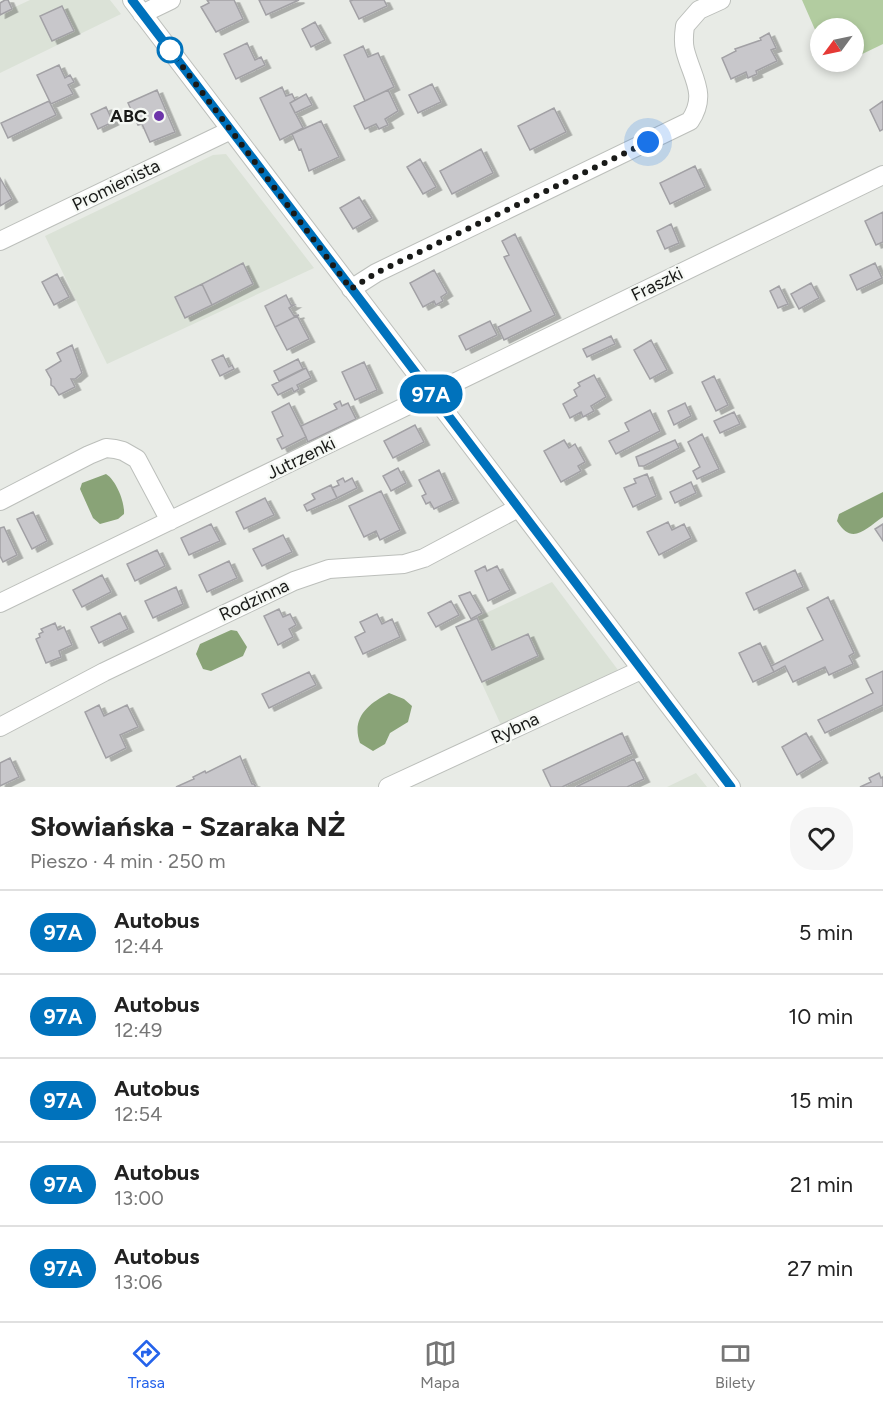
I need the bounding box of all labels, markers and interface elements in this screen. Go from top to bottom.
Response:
north arrow [810,18,864,72]
map controls [810,18,864,72]
unlabelled marker [157,37,183,63]
place label: ABC [110,105,147,127]
marker: ABC [152,109,166,123]
your location [633,127,663,157]
street label: Promienista [69,154,163,216]
street label: Fraszki [627,262,687,306]
line badge: 97A [396,374,466,414]
text: 97A [412,382,450,407]
street label: Jutrzenki [263,432,339,484]
street label: Rodzinna [216,574,292,626]
street label: Rybna [488,707,542,749]
button: heart [790,807,853,870]
text: Słowiańska - Szaraka NŻ [30,809,345,843]
text: Pieszo · 4 min · 250 m [30,849,225,873]
text: Autobus [114,907,200,934]
text: 5 min [799,919,853,946]
text: 97A [44,920,82,945]
text: 12:44 [114,934,163,958]
text: Autobus [114,991,200,1018]
text: 10 min [788,1003,853,1030]
text: 97A [44,1004,82,1029]
text: 12:49 [114,1018,162,1042]
text: Autobus [114,1075,200,1102]
text: 15 min [790,1087,853,1114]
text: 97A [44,1088,82,1113]
text: 12:54 [114,1102,162,1126]
text: Autobus [114,1159,200,1186]
text: 21 min [790,1171,853,1198]
text: 97A [44,1172,82,1197]
text: 13:00 [114,1186,164,1210]
text: Autobus [114,1243,200,1270]
text: 27 min [787,1255,853,1282]
text: 97A [44,1256,82,1281]
text: 13:06 [114,1270,162,1294]
tab: Trasa [128,1337,165,1392]
tab: Mapa [420,1337,460,1392]
tab: Bilety [715,1337,755,1392]

